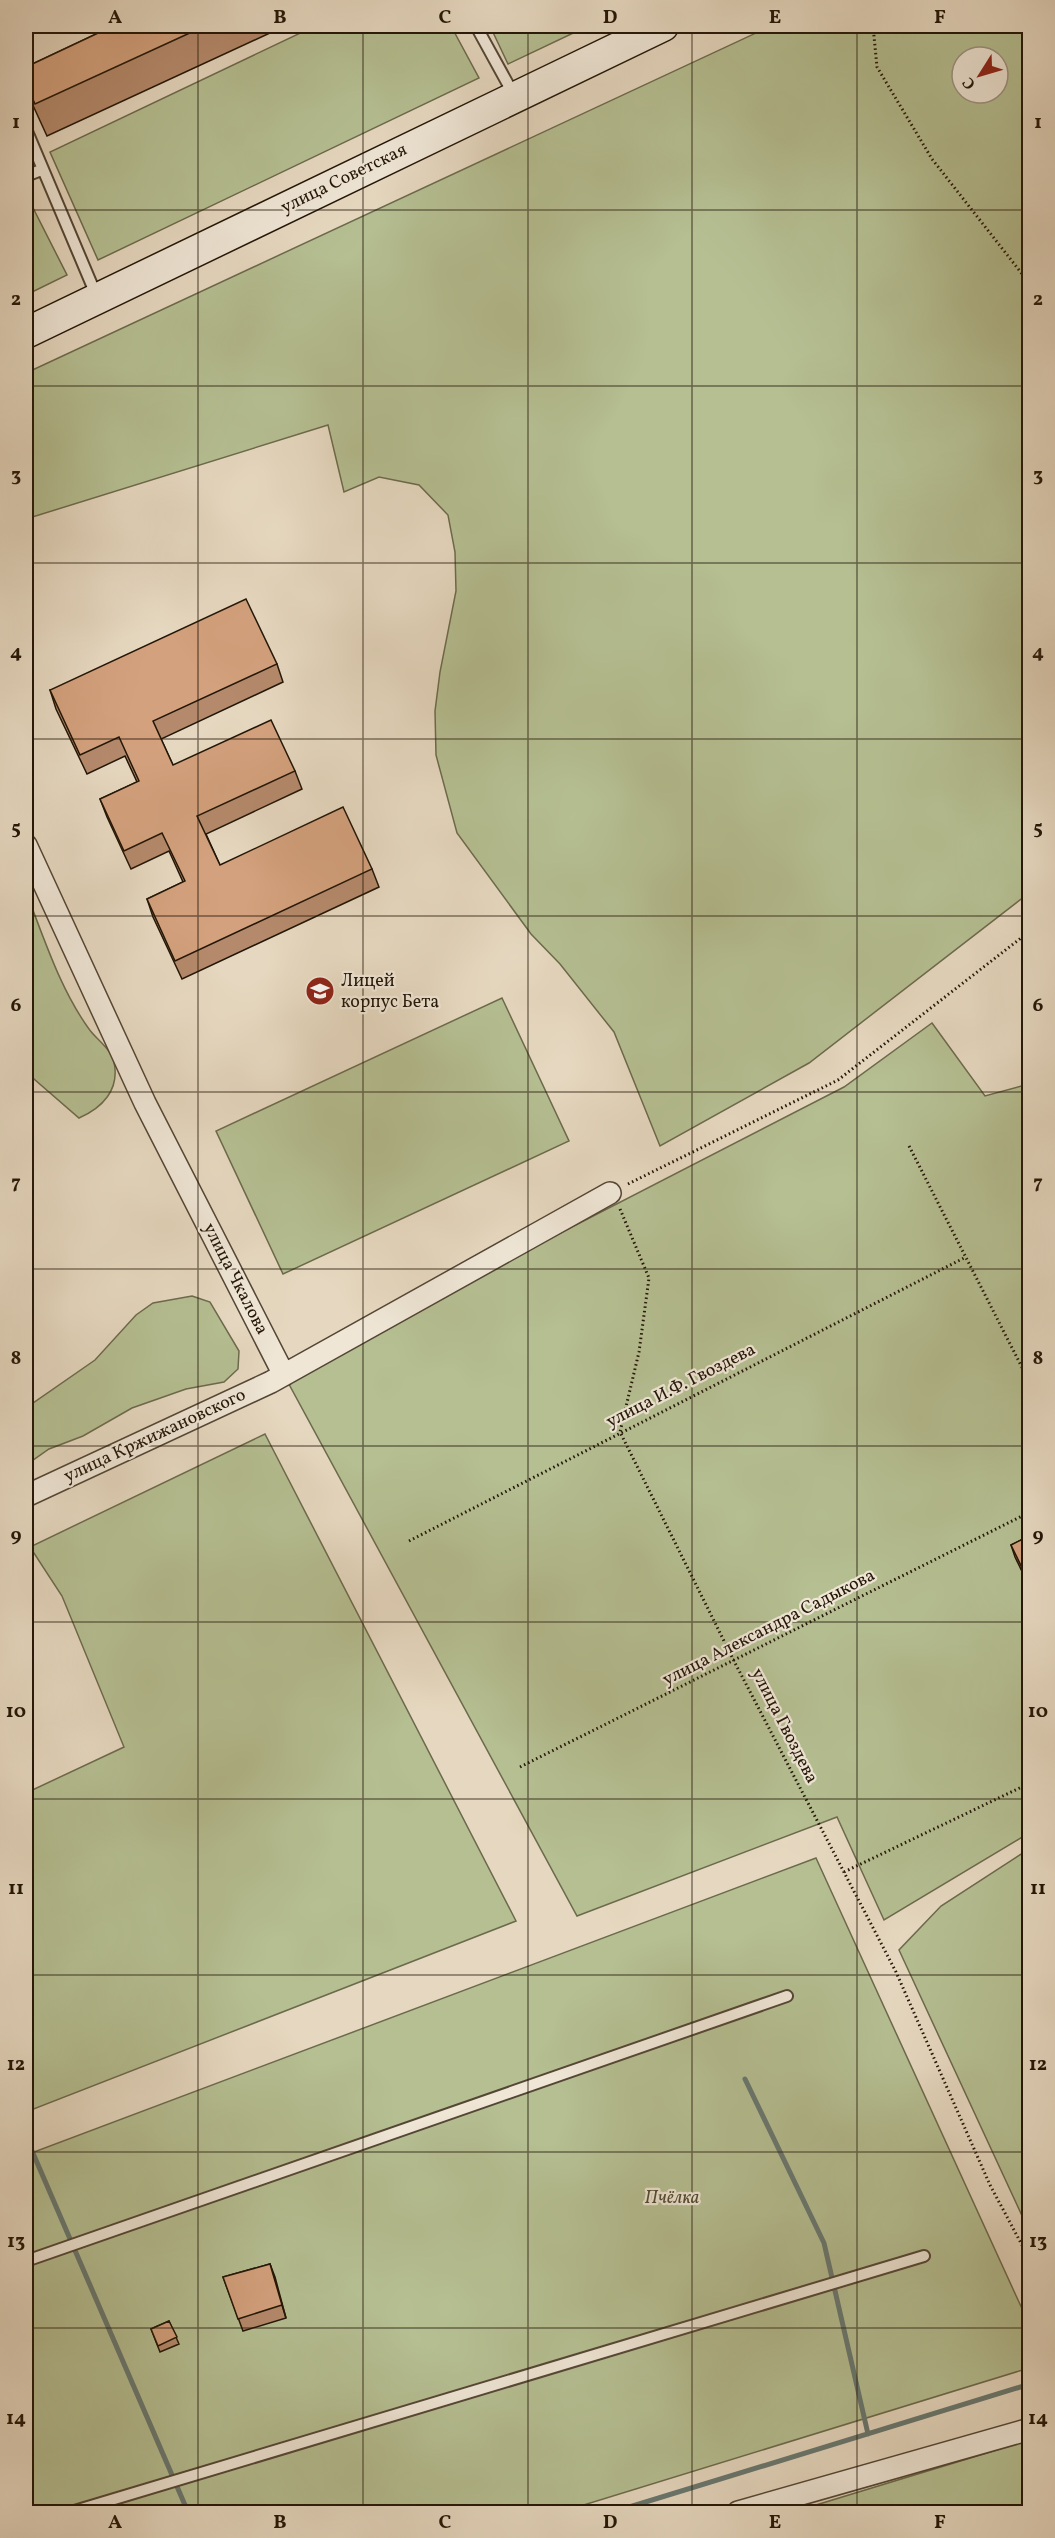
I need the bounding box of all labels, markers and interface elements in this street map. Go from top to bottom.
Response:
text: A [108,4,122,32]
text: B [273,4,287,32]
text: C [439,4,452,32]
text: D [603,4,617,32]
text: E [769,4,781,32]
text: F [934,4,946,32]
north arrow [950,45,1010,105]
text: С [958,72,982,94]
text: 1 [12,109,20,137]
text: 1 [1034,109,1042,137]
street label: улица Советская [277,138,411,220]
text: 2 [11,286,21,314]
text: 2 [1033,286,1043,314]
text: 3 [11,462,21,490]
text: 3 [1033,462,1043,490]
text: 4 [10,639,22,667]
text: 4 [1032,639,1044,667]
text: 5 [11,815,21,843]
text: 5 [1033,815,1043,843]
place label: Лицей корпус Бета [341,969,439,1015]
school or university icon: Лицей корпус Бета [304,975,336,1007]
text: 6 [11,992,22,1020]
text: 6 [1033,992,1044,1020]
text: 7 [11,1169,21,1197]
text: 7 [1033,1169,1043,1197]
street label: улица Чкалова [196,1219,274,1339]
street label: улица И.Ф. Гвоздева [602,1337,760,1435]
text: 8 [11,1345,21,1373]
text: 8 [1033,1345,1043,1373]
street label: улица Кржижановского [60,1383,250,1489]
text: 9 [10,1522,22,1550]
text: 9 [1032,1522,1044,1550]
street label: улица Александра Садыкова [658,1563,880,1693]
street label: улица Гвоздева [744,1664,824,1788]
text: 10 [6,1698,26,1726]
text: 10 [1028,1698,1048,1726]
text: 11 [8,1875,24,1903]
text: 11 [1030,1875,1046,1903]
text: 12 [7,2051,25,2079]
text: 12 [1029,2051,1047,2079]
park label: Пчёлка [645,2186,699,2211]
text: 13 [7,2228,25,2256]
text: 13 [1029,2228,1047,2256]
text: 14 [6,2405,26,2433]
text: 14 [1028,2405,1048,2433]
text: A [108,2509,122,2537]
text: B [273,2509,287,2537]
text: C [439,2509,452,2537]
text: D [603,2509,617,2537]
text: E [769,2509,781,2537]
text: F [934,2509,946,2537]

